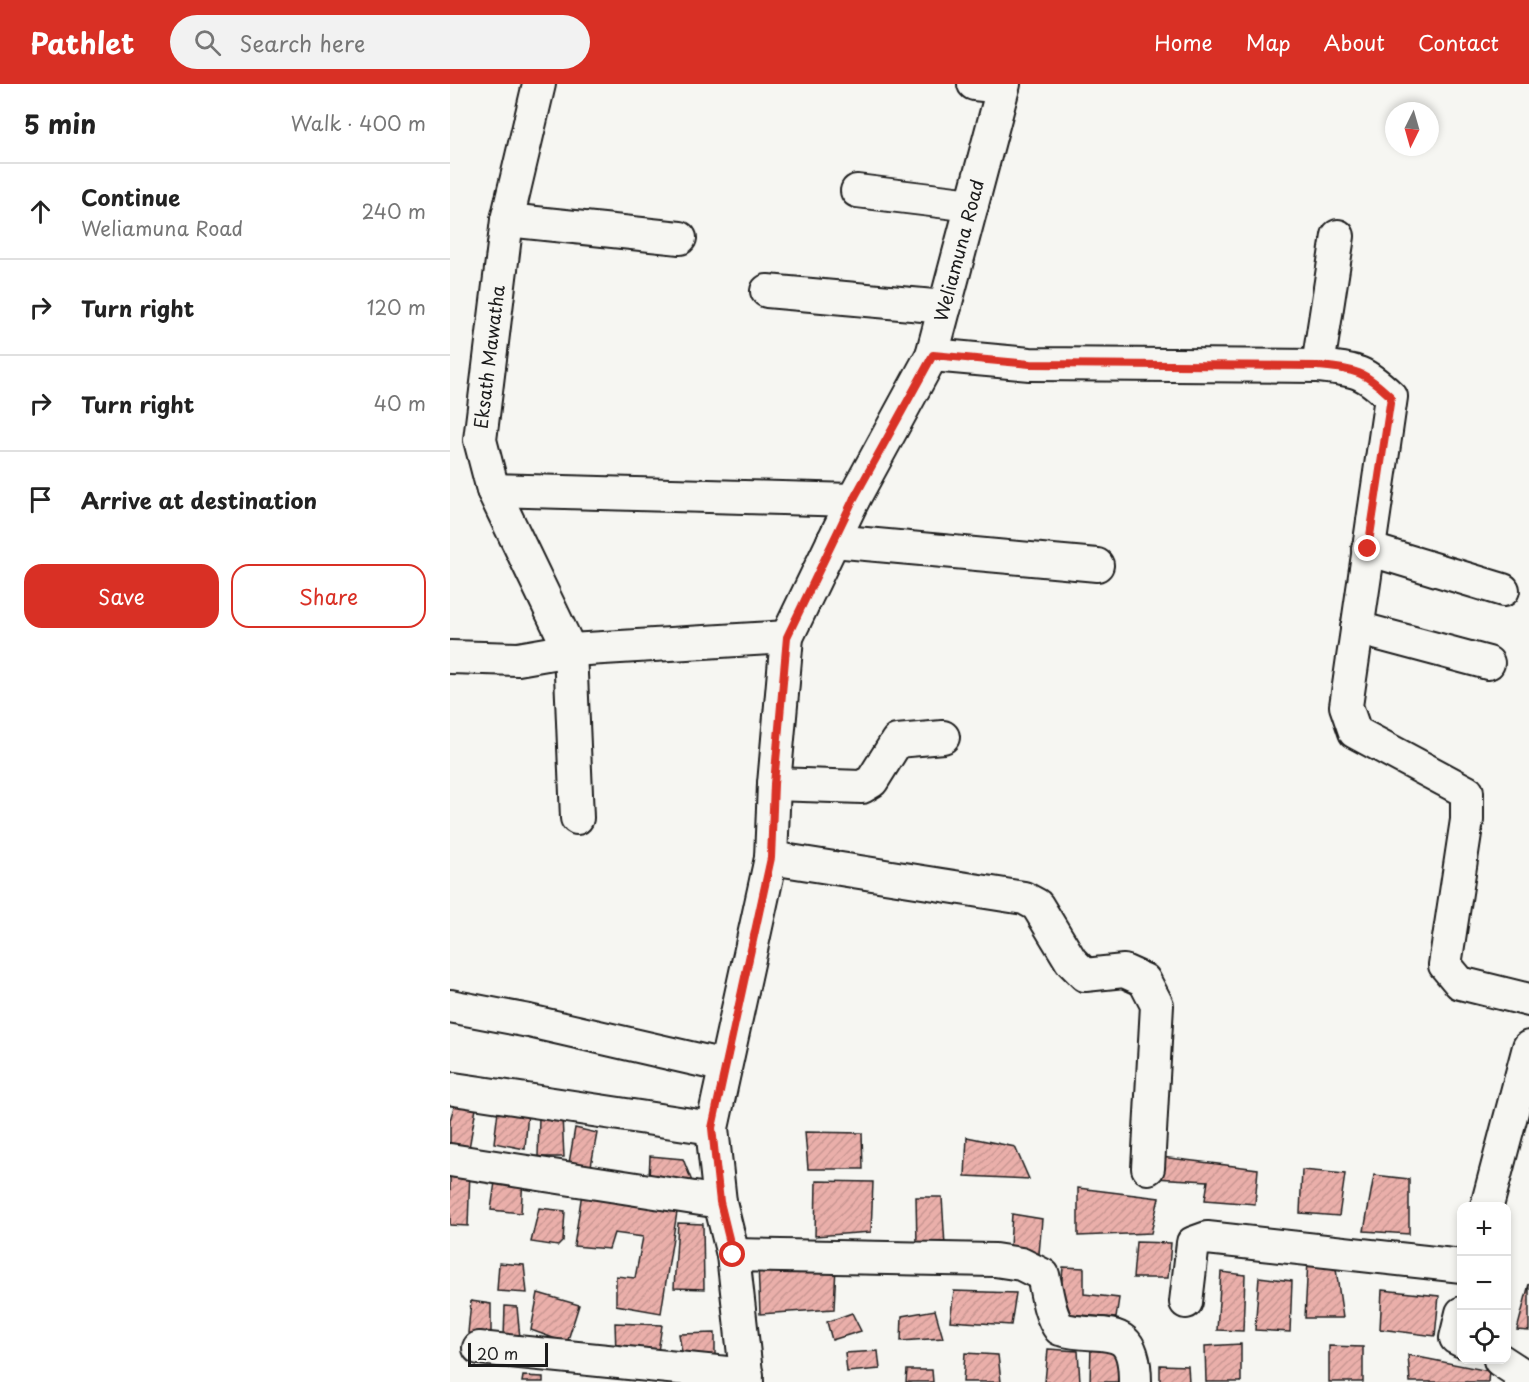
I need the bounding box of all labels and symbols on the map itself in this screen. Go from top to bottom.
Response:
north arrow [1385,102,1439,156]
street label: Weliamuna Road [926,176,990,324]
street label: Eksath Mawatha [466,283,511,430]
route end [1354,535,1380,561]
route start [719,1241,745,1267]
scale bar [468,1340,548,1368]

